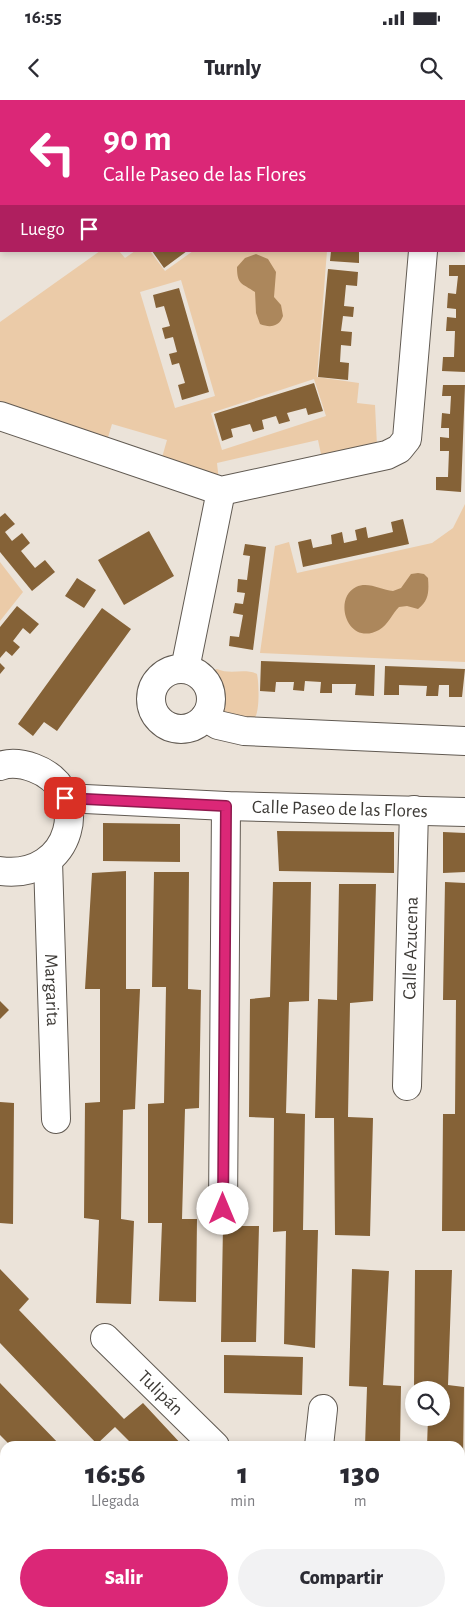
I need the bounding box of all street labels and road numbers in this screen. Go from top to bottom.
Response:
street label: Calle Paseo de las Flores [252,797,428,821]
street label: Calle Azucena [400,896,421,1000]
street label: Margarita [41,953,63,1027]
street label: Tulipán [134,1367,187,1419]

